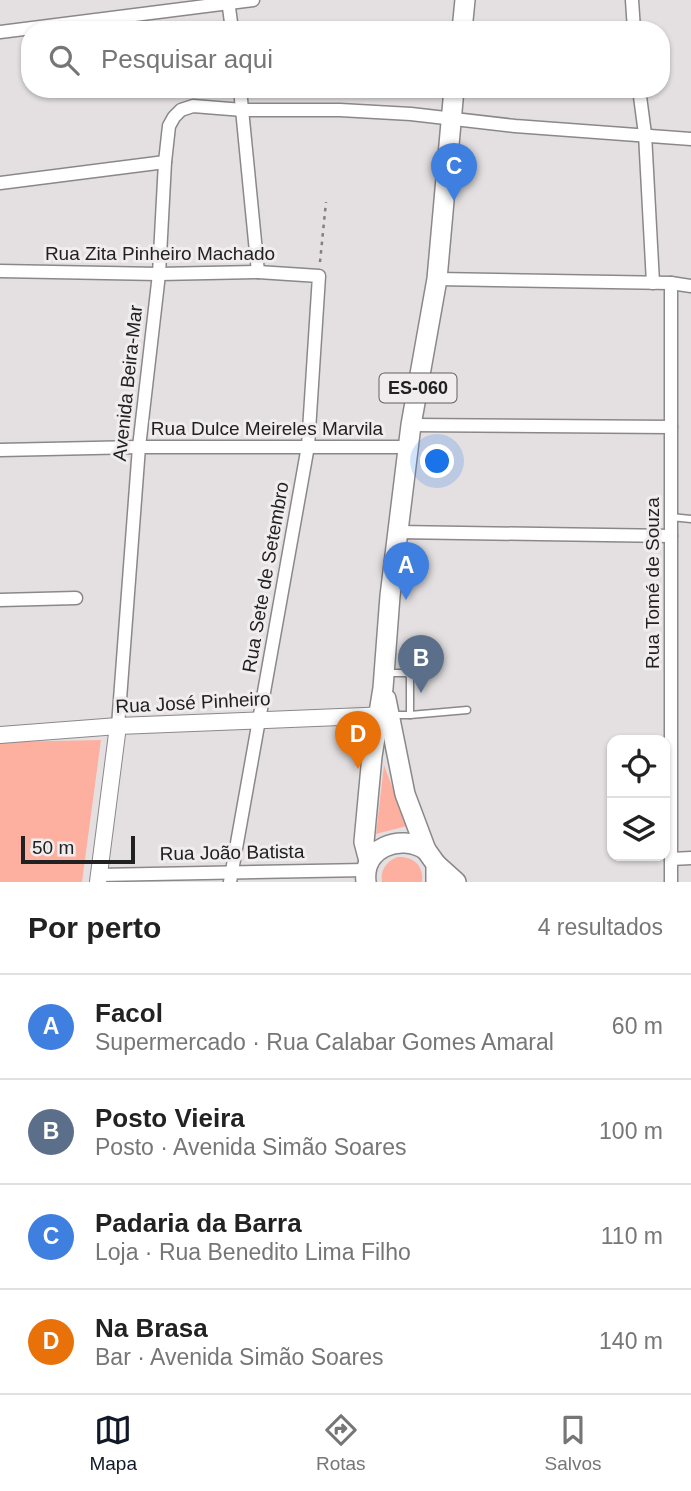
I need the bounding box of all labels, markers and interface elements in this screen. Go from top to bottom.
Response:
search box [21,21,670,98]
icon: search [45,41,83,79]
text: Pesquisar aqui [101,44,273,74]
pin: C [431,143,477,201]
street label: Rua Zita Pinheiro Machado [45,243,275,264]
street label: Avenida Beira-Mar [109,303,146,462]
road number: ES-060 [380,374,457,402]
street label: Rua Dulce Meireles Marvila [151,418,384,439]
your location [420,444,454,478]
street label: Rua Sete de Setembro [238,480,293,674]
street label: Rua Tomé de Souza [642,497,663,669]
pin: A [383,542,429,600]
pin: B [398,635,444,693]
street label: Rua José Pinheiro [115,688,271,717]
pin: D [335,711,381,769]
map controls [607,735,670,861]
button: locate [607,735,670,798]
button: layers [607,798,670,861]
scale bar [21,833,135,865]
text: 50 m [32,837,74,858]
street label: Rua João Batista [159,841,305,864]
text: Por perto [28,911,161,944]
text: 4 resultados [538,914,663,940]
text: Facol [95,998,163,1028]
text: A [43,1013,59,1039]
text: 60 m [612,1013,663,1039]
text: Supermercado · Rua Calabar Gomes Amaral [95,1029,554,1055]
text: Posto Vieira [95,1103,245,1133]
text: B [43,1118,59,1144]
text: 100 m [599,1118,663,1144]
text: Posto · Avenida Simão Soares [95,1134,407,1160]
text: Padaria da Barra [95,1208,302,1238]
text: C [43,1223,59,1249]
text: 110 m [601,1223,663,1249]
text: Loja · Rua Benedito Lima Filho [95,1239,411,1265]
text: Na Brasa [95,1313,208,1343]
text: D [43,1328,59,1354]
text: 140 m [599,1328,663,1354]
text: Bar · Avenida Simão Soares [95,1344,384,1370]
tab: Mapa [89,1411,137,1475]
tab: Rotas [316,1411,366,1475]
tab: Salvos [544,1411,602,1475]

